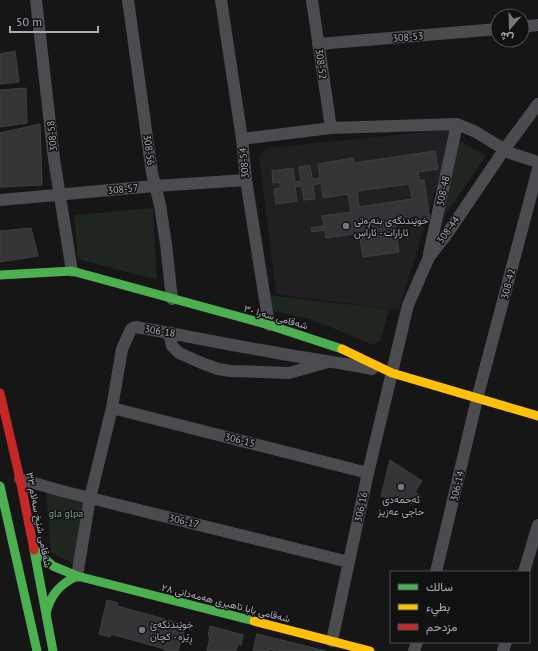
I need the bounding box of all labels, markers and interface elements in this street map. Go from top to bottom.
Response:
scale bar [10,8,98,34]
north arrow [490,8,530,48]
text: 50 m [16,14,42,29]
street label: 308-53 [392,29,424,45]
text: ش [498,29,515,46]
street label: 308-52 [312,48,330,80]
street label: 308-58 [44,120,60,152]
street label: 308-56 [140,134,158,166]
street label: 308-54 [236,147,252,179]
street label: 308-48 [433,175,453,207]
street label: 308-57 [107,181,139,197]
street label: 308-44 [434,213,463,246]
place label: خوێندنگەی بنەڕەتی ئارارات - ئاراس [354,214,428,239]
marker: خوێندنگەی بنەڕەتی ئارارات - ئاراس [341,221,351,231]
street label: 308-42 [498,267,518,301]
street label: شەقامی سەرا ٣٠ [242,302,310,332]
street label: 306-18 [144,322,176,340]
street label: 306-15 [223,430,257,450]
street label: 306-14 [447,469,467,502]
street label: شەقامی شێخ سەلام ٣٣ [23,471,55,569]
marker: ئەحمەدی حاجی عەزیز [396,482,406,492]
street label: 306-16 [351,491,371,523]
place label: ئەحمەدی حاجی عەزیز [377,493,424,518]
park label: gla glpa [49,507,83,520]
street label: 306-17 [167,511,201,531]
legend [390,571,530,643]
text: سالك [426,579,453,594]
street label: شەقامی بابا تاهیری هەمەدانی ٢٨ [160,581,292,625]
text: بطيء [426,599,450,617]
place label: خوێندنگەێ ڕێزە - کچان [150,618,193,645]
text: مزدحم [426,619,457,635]
marker: خوێندنگەێ ڕێزە - کچان [137,625,147,635]

